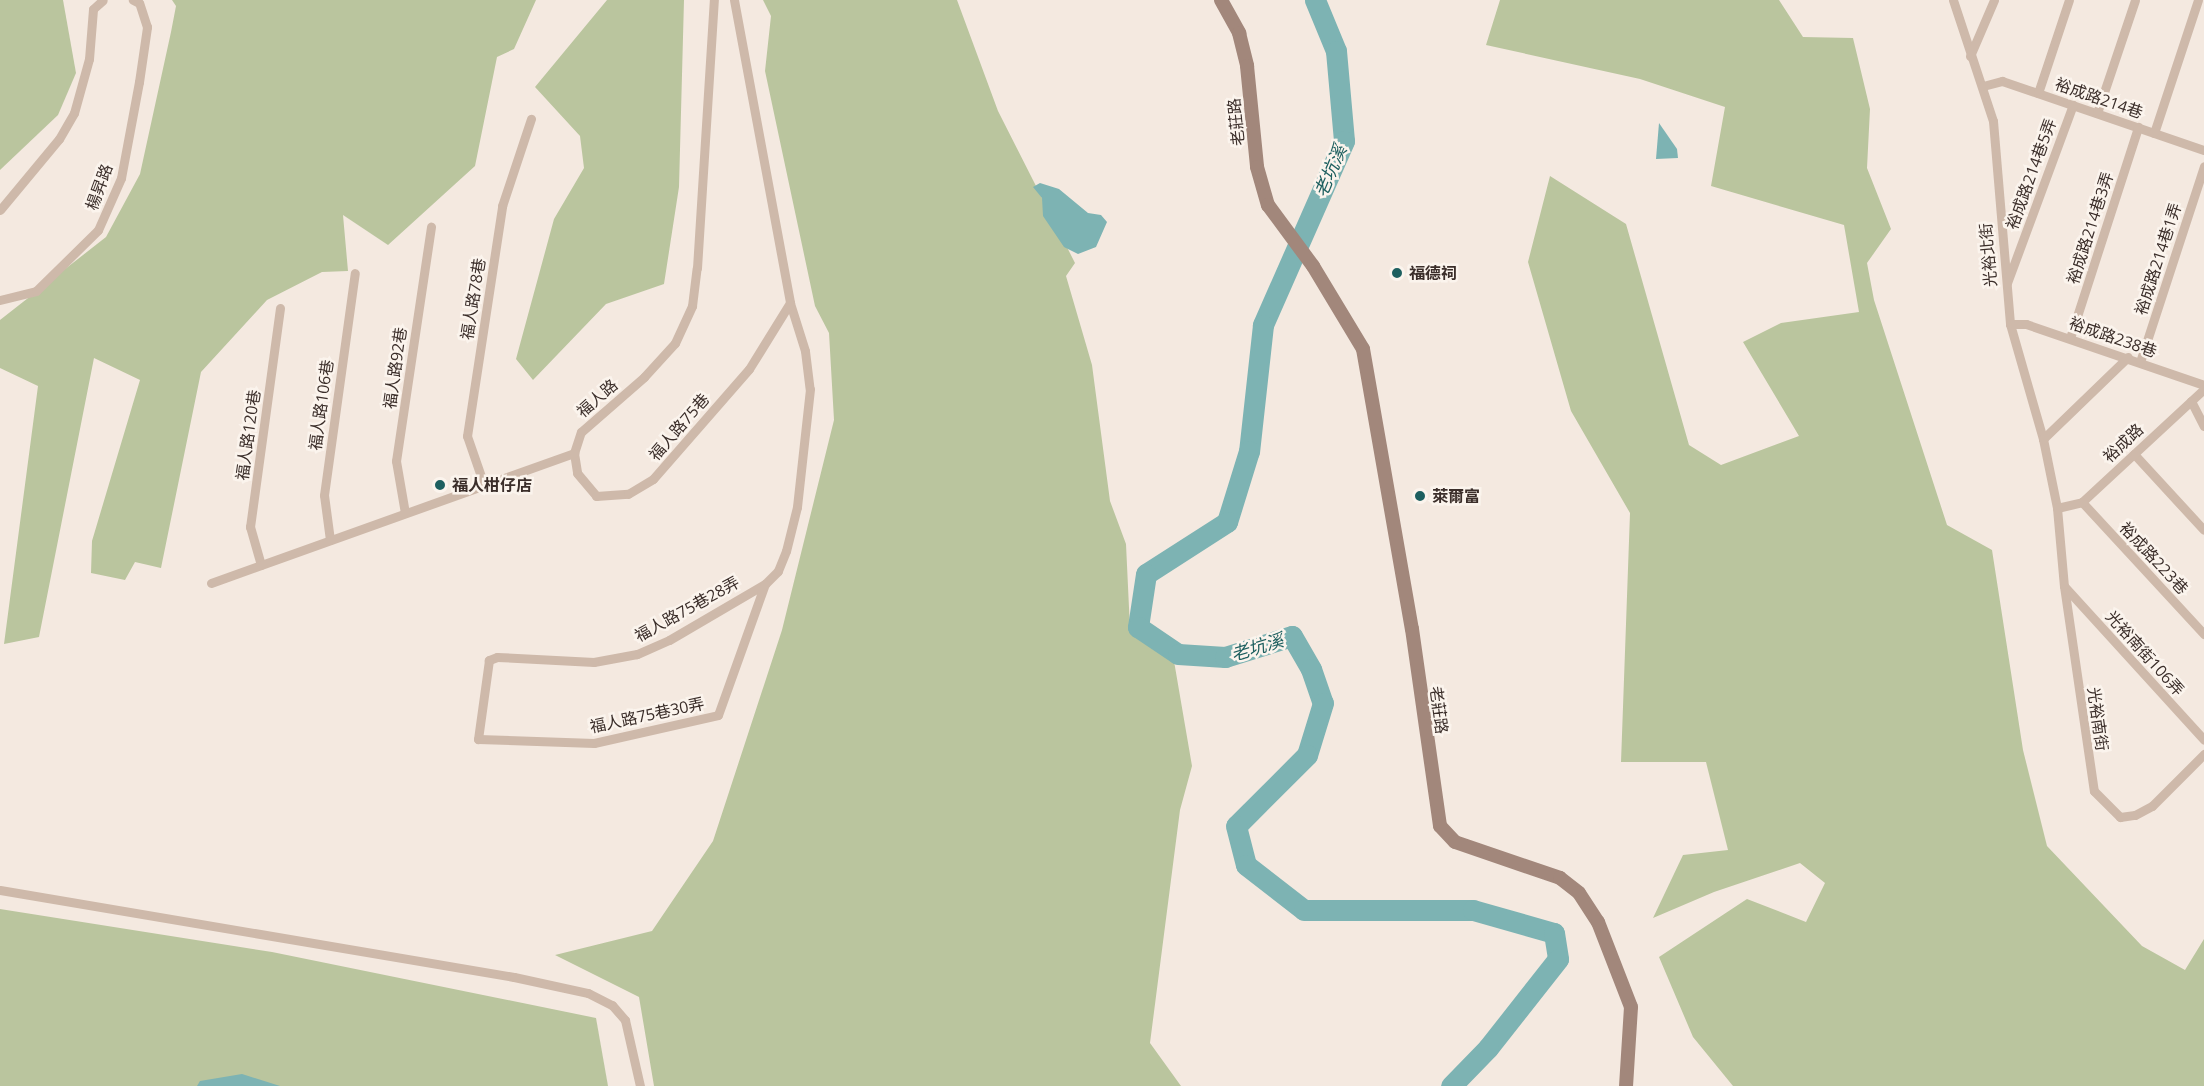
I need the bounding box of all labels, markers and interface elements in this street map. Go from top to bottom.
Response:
street label: 裕成路214巷 [2053,74,2145,122]
street label: 老莊路 [1224,97,1248,147]
street label: 裕成路214巷5弄 [2002,116,2060,232]
water label: 老坑溪 [1310,142,1350,200]
street label: 楊昇路 [82,161,116,213]
street label: 裕成路214巷3弄 [2063,170,2117,286]
street label: 裕成路214巷1弄 [2131,201,2185,317]
street label: 光裕北街 [1976,222,2000,288]
street label: 福人路78巷 [457,257,489,341]
place label: 福德祠 [1409,263,1457,283]
marker: 福德祠 [1390,266,1404,280]
street label: 裕成路238巷 [2067,313,2159,361]
street label: 福人路92巷 [380,326,410,410]
street label: 福人路106巷 [305,358,337,452]
street label: 福人路 [573,375,621,421]
street label: 福人路120巷 [232,388,264,482]
street label: 福人路75巷 [645,390,713,464]
street label: 裕成路 [2099,420,2147,466]
place label: 福人柑仔店 [452,475,532,495]
marker: 福人柑仔店 [433,478,447,492]
place label: 萊爾富 [1432,486,1480,506]
marker: 萊爾富 [1413,489,1427,503]
street label: 裕成路223巷 [2116,518,2192,598]
street label: 福人路75巷28弄 [631,572,743,646]
street label: 光裕南街106弄 [2102,607,2188,699]
water label: 老坑溪 [1228,629,1286,665]
street label: 老莊路 [1426,685,1452,735]
street label: 光裕南街 [2084,686,2112,752]
street label: 福人路75巷30弄 [588,693,706,737]

